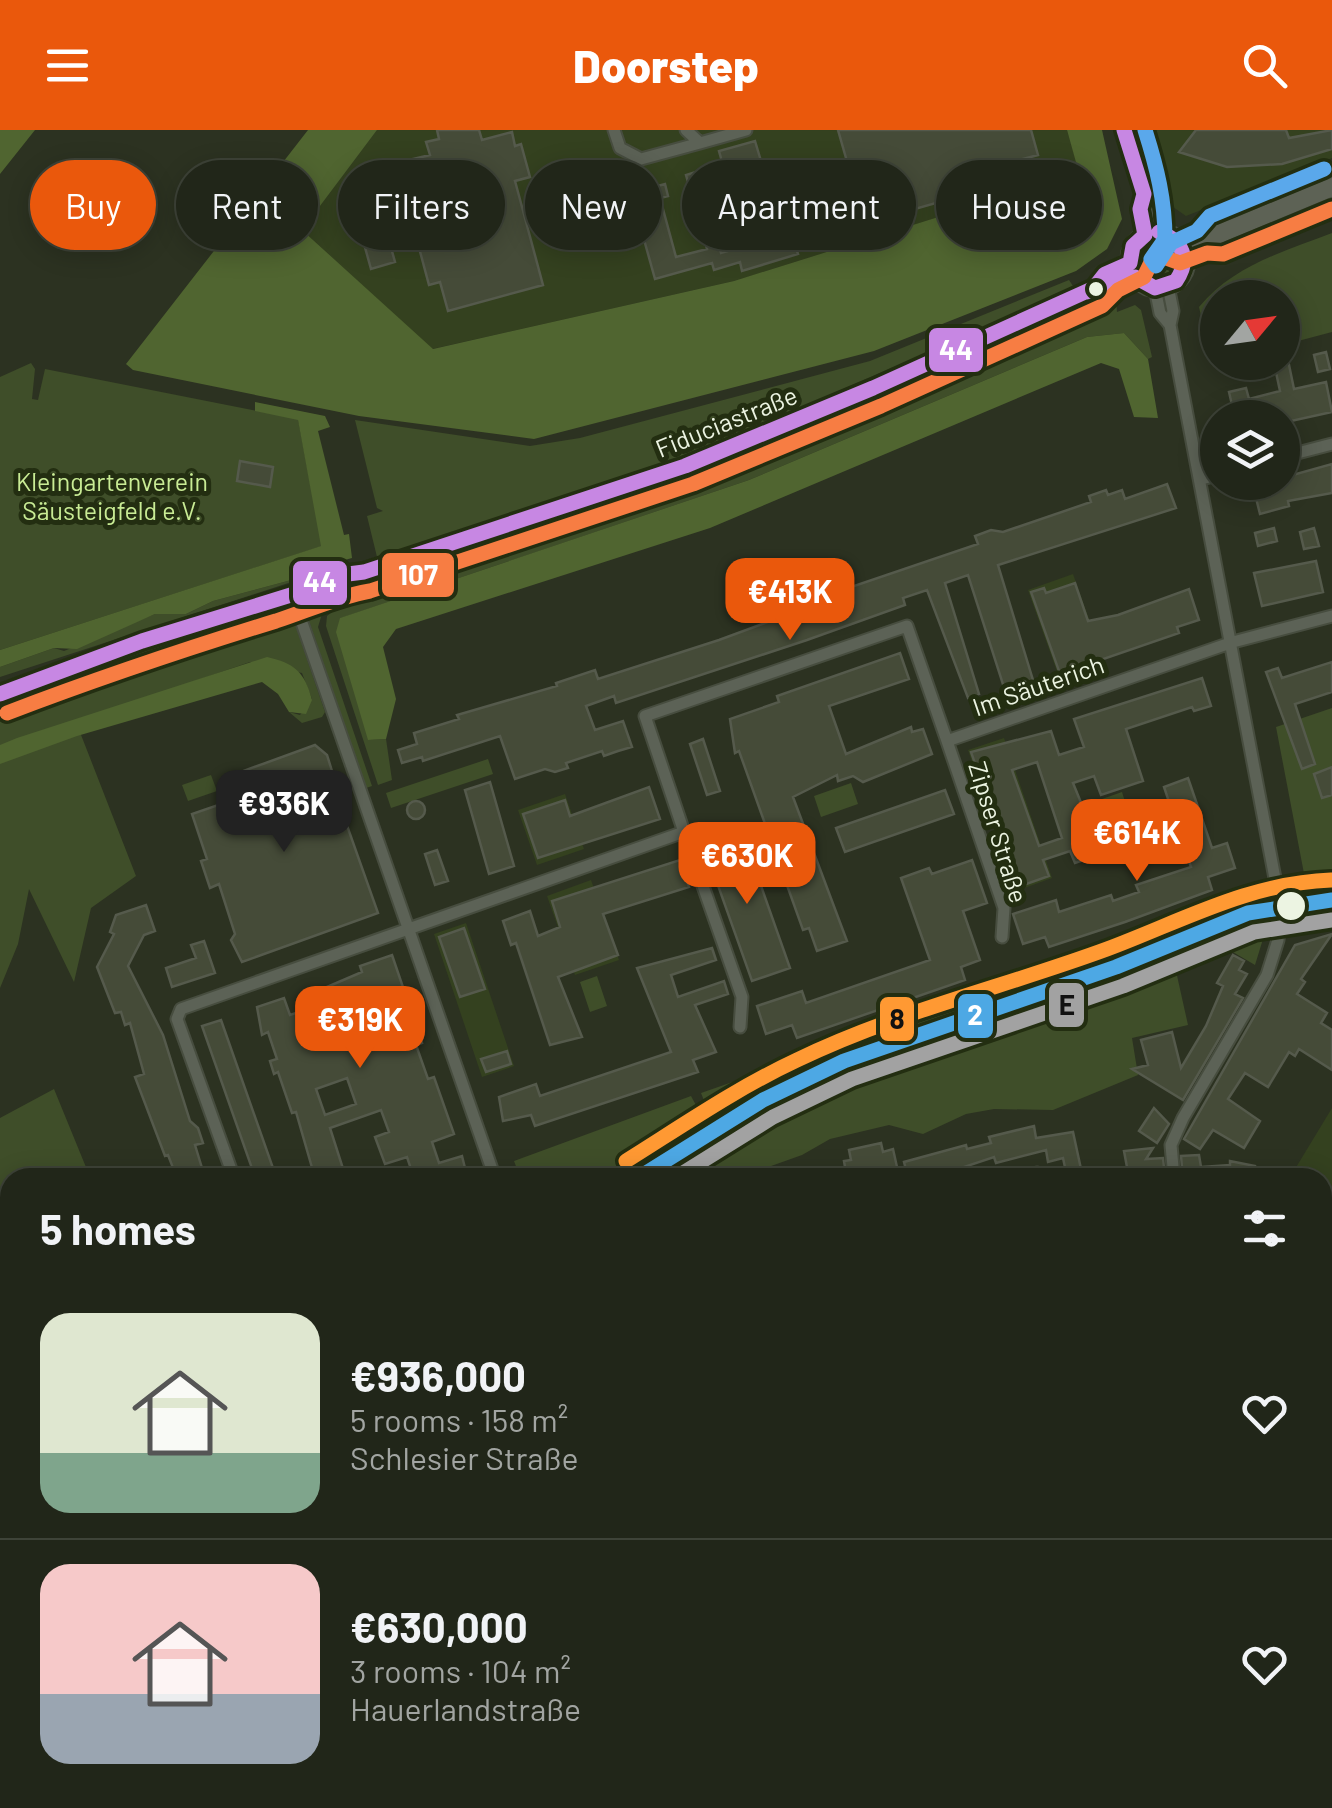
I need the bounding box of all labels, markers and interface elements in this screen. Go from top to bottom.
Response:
icon: menu [40,38,95,93]
text: Doorstep [573,38,759,92]
icon: search [1237,38,1292,93]
chip: Buy [30,160,156,250]
chip: Rent [176,160,318,250]
chip: Filters [338,160,505,250]
chip: New [525,160,662,250]
chip: Apartment [682,160,916,250]
chip: House [936,160,1102,250]
unlabelled marker [1086,279,1106,299]
north arrow [1200,280,1300,380]
map controls [1200,280,1300,500]
line badge: 44 [927,326,985,374]
text: 44 [939,332,973,366]
street label: Fiduciastraße [651,379,801,463]
button: layers [1200,400,1300,500]
park label: Kleingartenverein Säusteigfeld e.V. [16,466,208,525]
line badge: 107 [380,551,456,599]
text: 107 [398,557,438,591]
pin: €413K [720,558,860,643]
line badge: 44 [291,559,349,607]
text: 44 [303,564,337,598]
text: €413K [747,571,833,609]
street label: Im Säuterich [968,649,1108,721]
street label: Zipser Straße [963,758,1035,906]
pin: €936K [214,770,354,855]
text: €936K [238,783,330,821]
pin: €614K [1067,799,1207,884]
text: €614K [1093,812,1181,850]
pin: €630K [677,822,817,907]
text: €630K [700,835,794,873]
unlabelled marker [1274,889,1308,923]
line badge: E [1047,981,1086,1029]
pin: €319K [290,986,430,1071]
text: E [1059,987,1075,1021]
line badge: 2 [956,992,995,1040]
line badge: 8 [878,995,916,1043]
text: 2 [967,997,983,1031]
text: €319K [317,999,403,1037]
text: 8 [889,1001,905,1035]
icon: filters [1237,1201,1292,1256]
text: 5 homes [40,1203,196,1253]
text: €936,000 [350,1350,526,1400]
icon: home [120,1353,240,1473]
icon: heart [1237,1386,1292,1441]
text: 5 rooms · 158 m² [350,1400,568,1438]
text: Schlesier Straße [350,1438,579,1476]
text: €630,000 [350,1601,528,1651]
icon: home [120,1604,240,1724]
icon: heart [1237,1637,1292,1692]
text: 3 rooms · 104 m² [350,1651,571,1689]
text: Hauerlandstraße [350,1689,581,1727]

